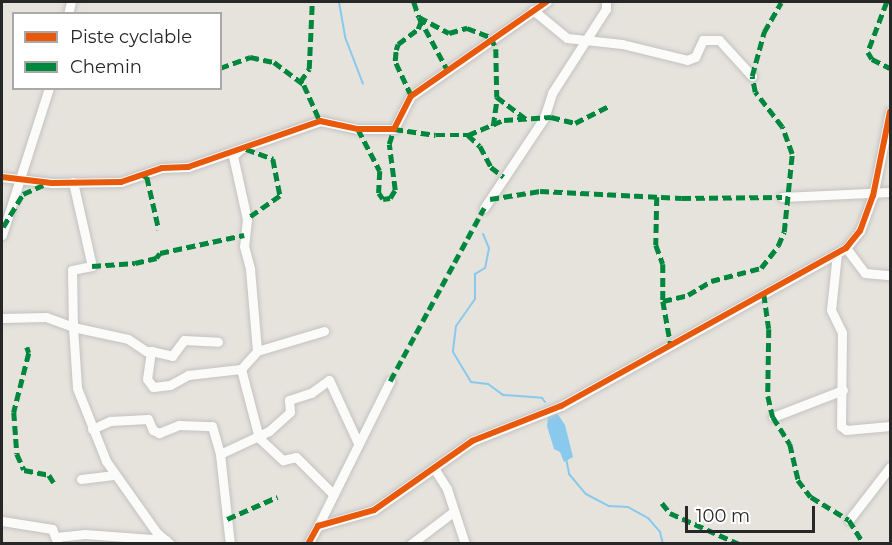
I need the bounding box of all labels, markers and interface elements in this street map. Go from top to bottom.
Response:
legend [12,12,222,90]
text: Piste cyclable [70,26,192,48]
text: Chemin [70,56,142,78]
scale bar [688,494,818,532]
text: 100 m [696,505,750,527]

